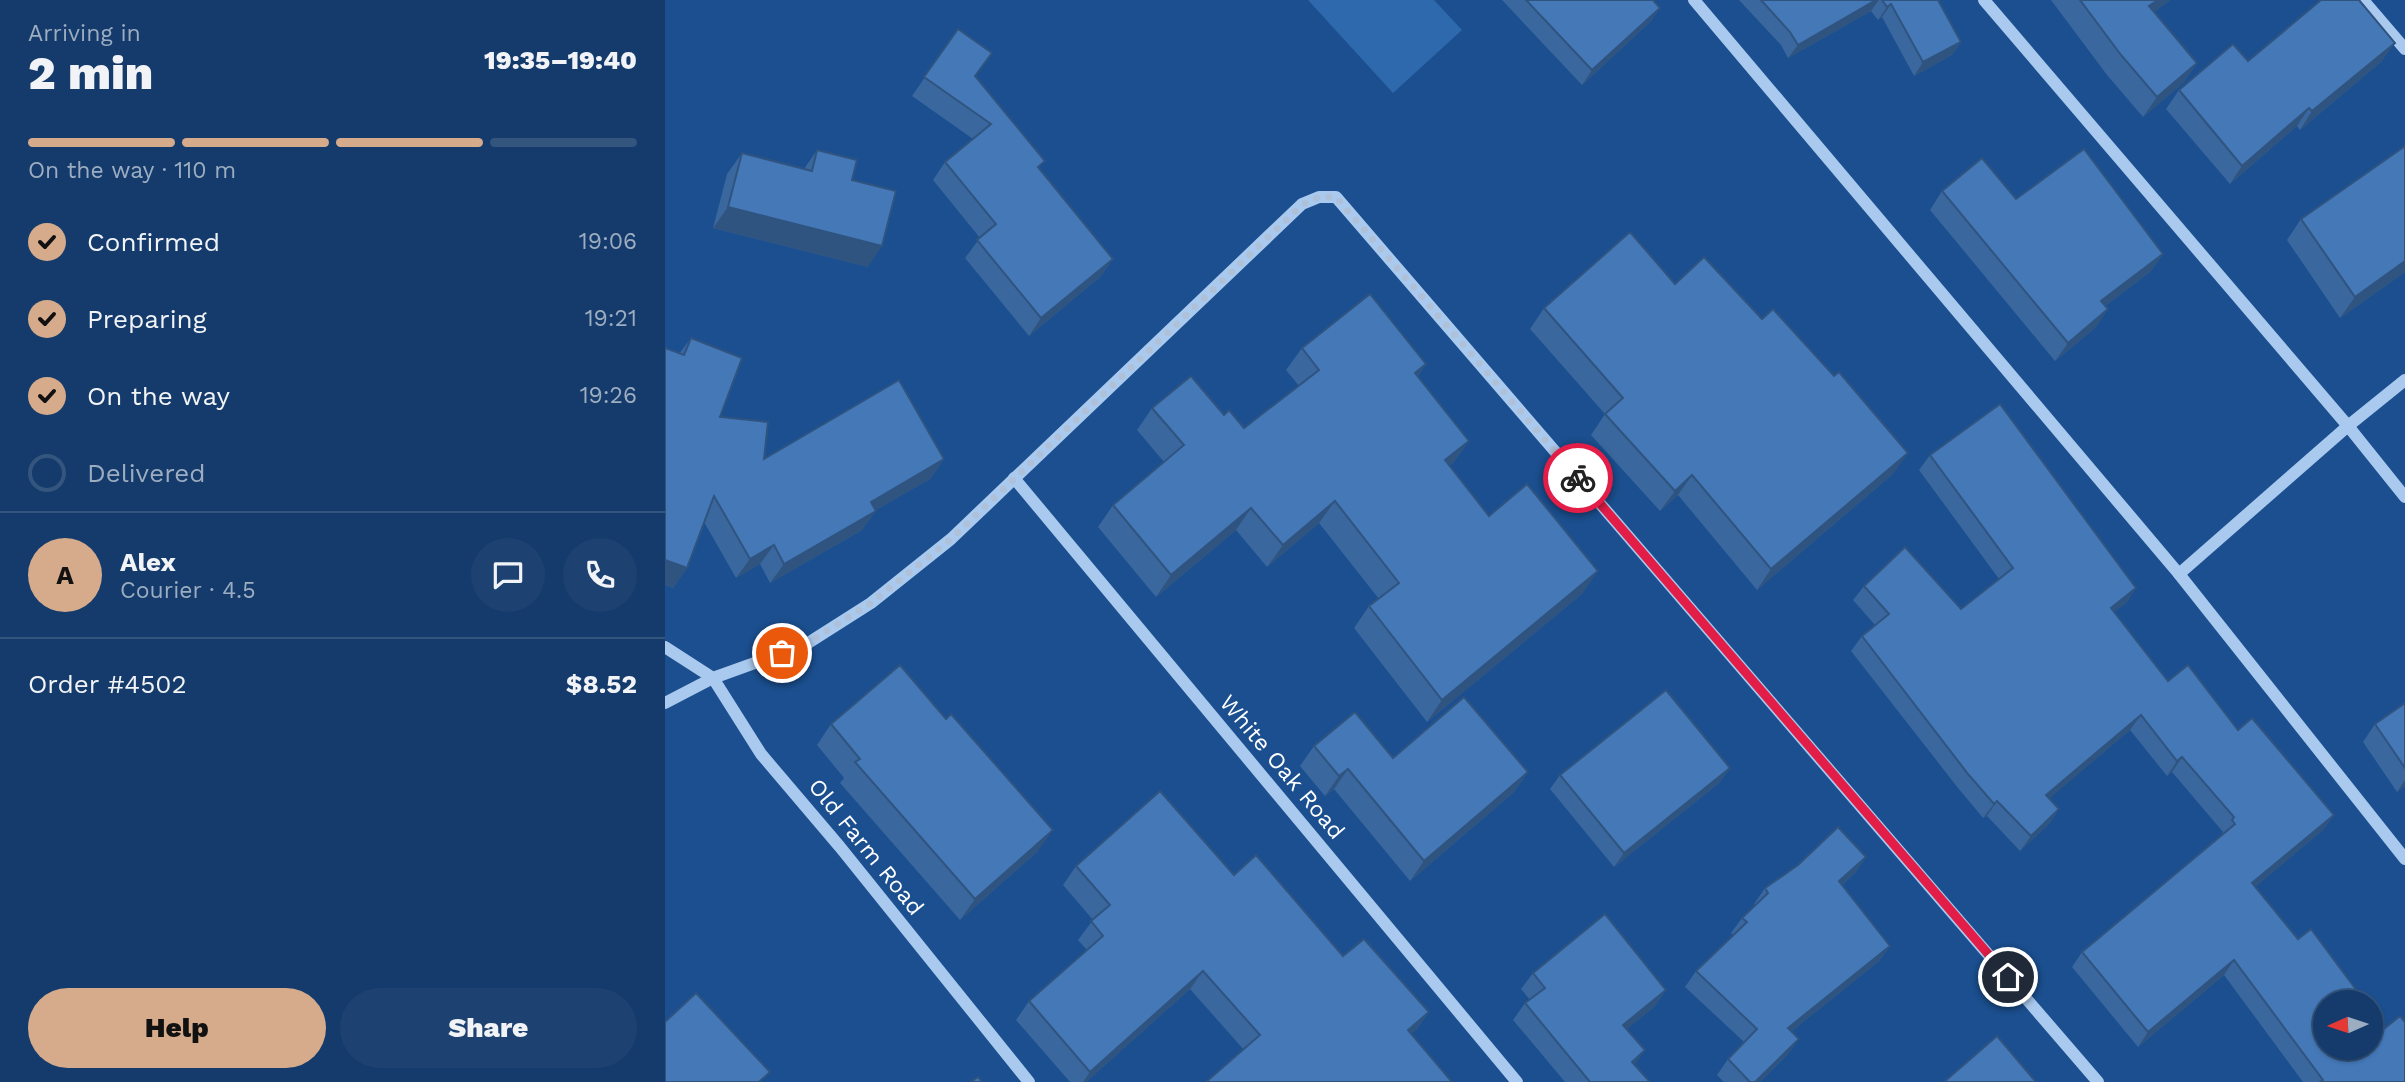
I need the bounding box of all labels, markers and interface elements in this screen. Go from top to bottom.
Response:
text: Arriving in [28,20,141,47]
text: 19:35–19:40 [484,45,637,75]
text: 2 min [28,46,153,100]
text: On the way · 110 m [28,157,236,184]
icon: check [28,223,66,261]
text: Confirmed [87,227,220,257]
text: 19:06 [579,228,637,255]
icon: check [28,300,66,338]
text: Preparing [87,304,207,334]
text: 19:21 [585,305,637,332]
icon: check [28,377,66,415]
text: On the way [87,381,230,411]
text: 19:26 [580,382,637,409]
courier [1543,443,1613,513]
text: Delivered [87,458,206,488]
icon: bike [1559,459,1597,497]
button: chat [471,538,545,612]
button: phone [563,538,637,612]
text: Alex [120,547,176,577]
text: A [56,560,74,590]
text: Courier · 4.5 [120,577,256,604]
pin [752,623,812,683]
icon: bag [763,634,801,672]
text: Order #4502 [28,669,187,699]
text: $8.52 [566,669,637,699]
street label: White Oak Road [1214,689,1350,845]
street label: Old Farm Road [803,773,929,921]
pin [1978,947,2038,1007]
icon: home [1989,958,2027,996]
button: Help [28,988,326,1068]
button: Share [340,988,637,1068]
north arrow [2313,990,2383,1060]
map controls [2313,990,2383,1060]

